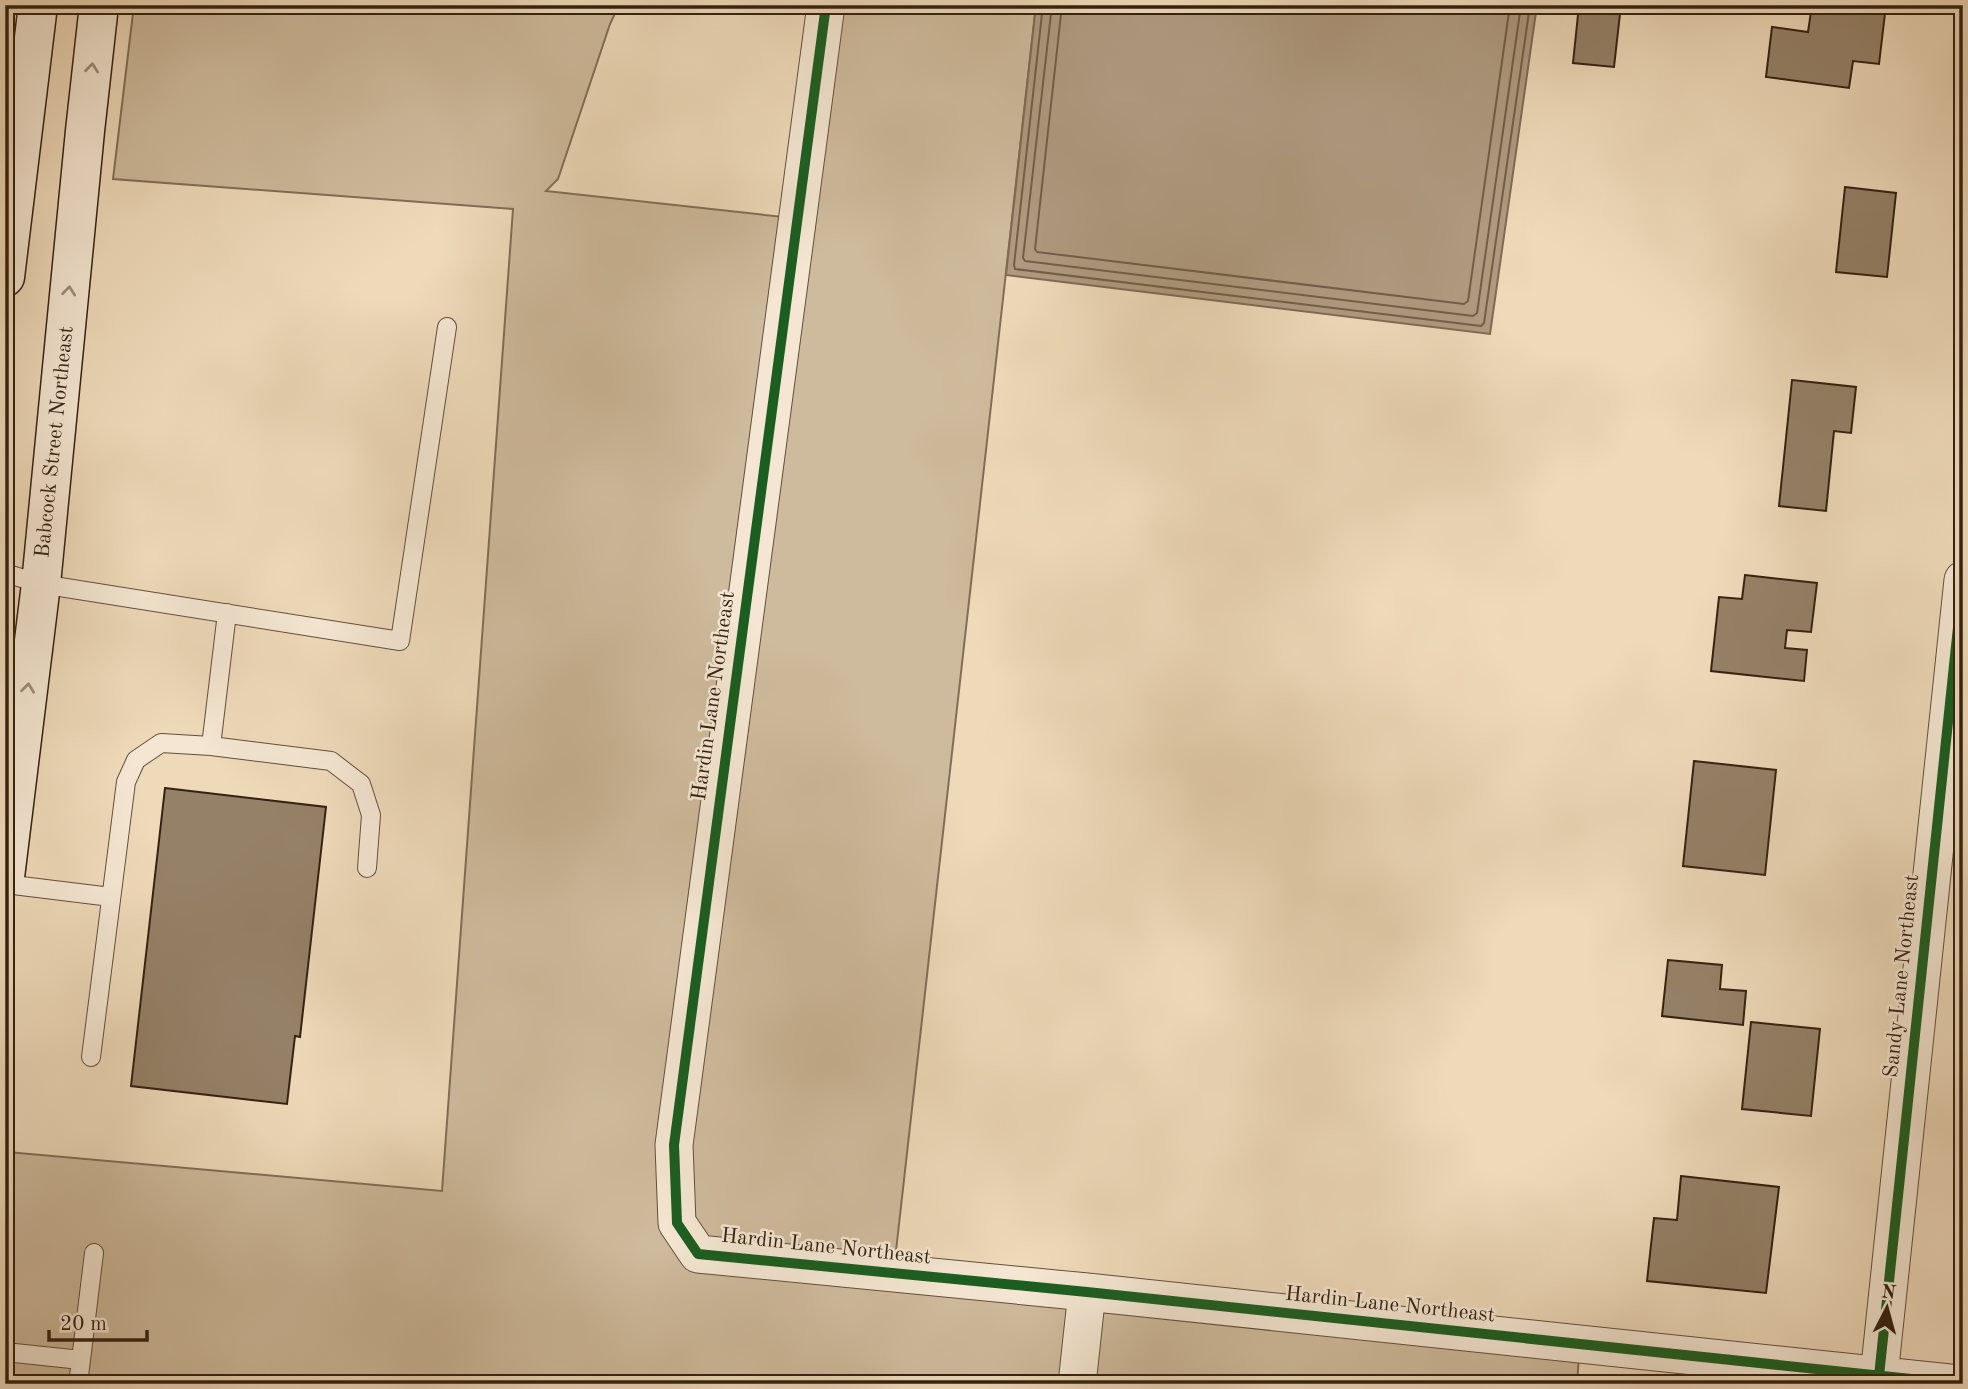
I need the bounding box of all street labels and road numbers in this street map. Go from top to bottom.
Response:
street label: Babcock Street Northeast [32,325,78,559]
street label: Hardin Lane Northeast [689,590,739,802]
street label: Sandy Lane Northeast [1881,873,1923,1079]
street label: Hardin Lane Northeast [720,1226,932,1268]
street label: Hardin Lane Northeast [1284,1284,1496,1326]

